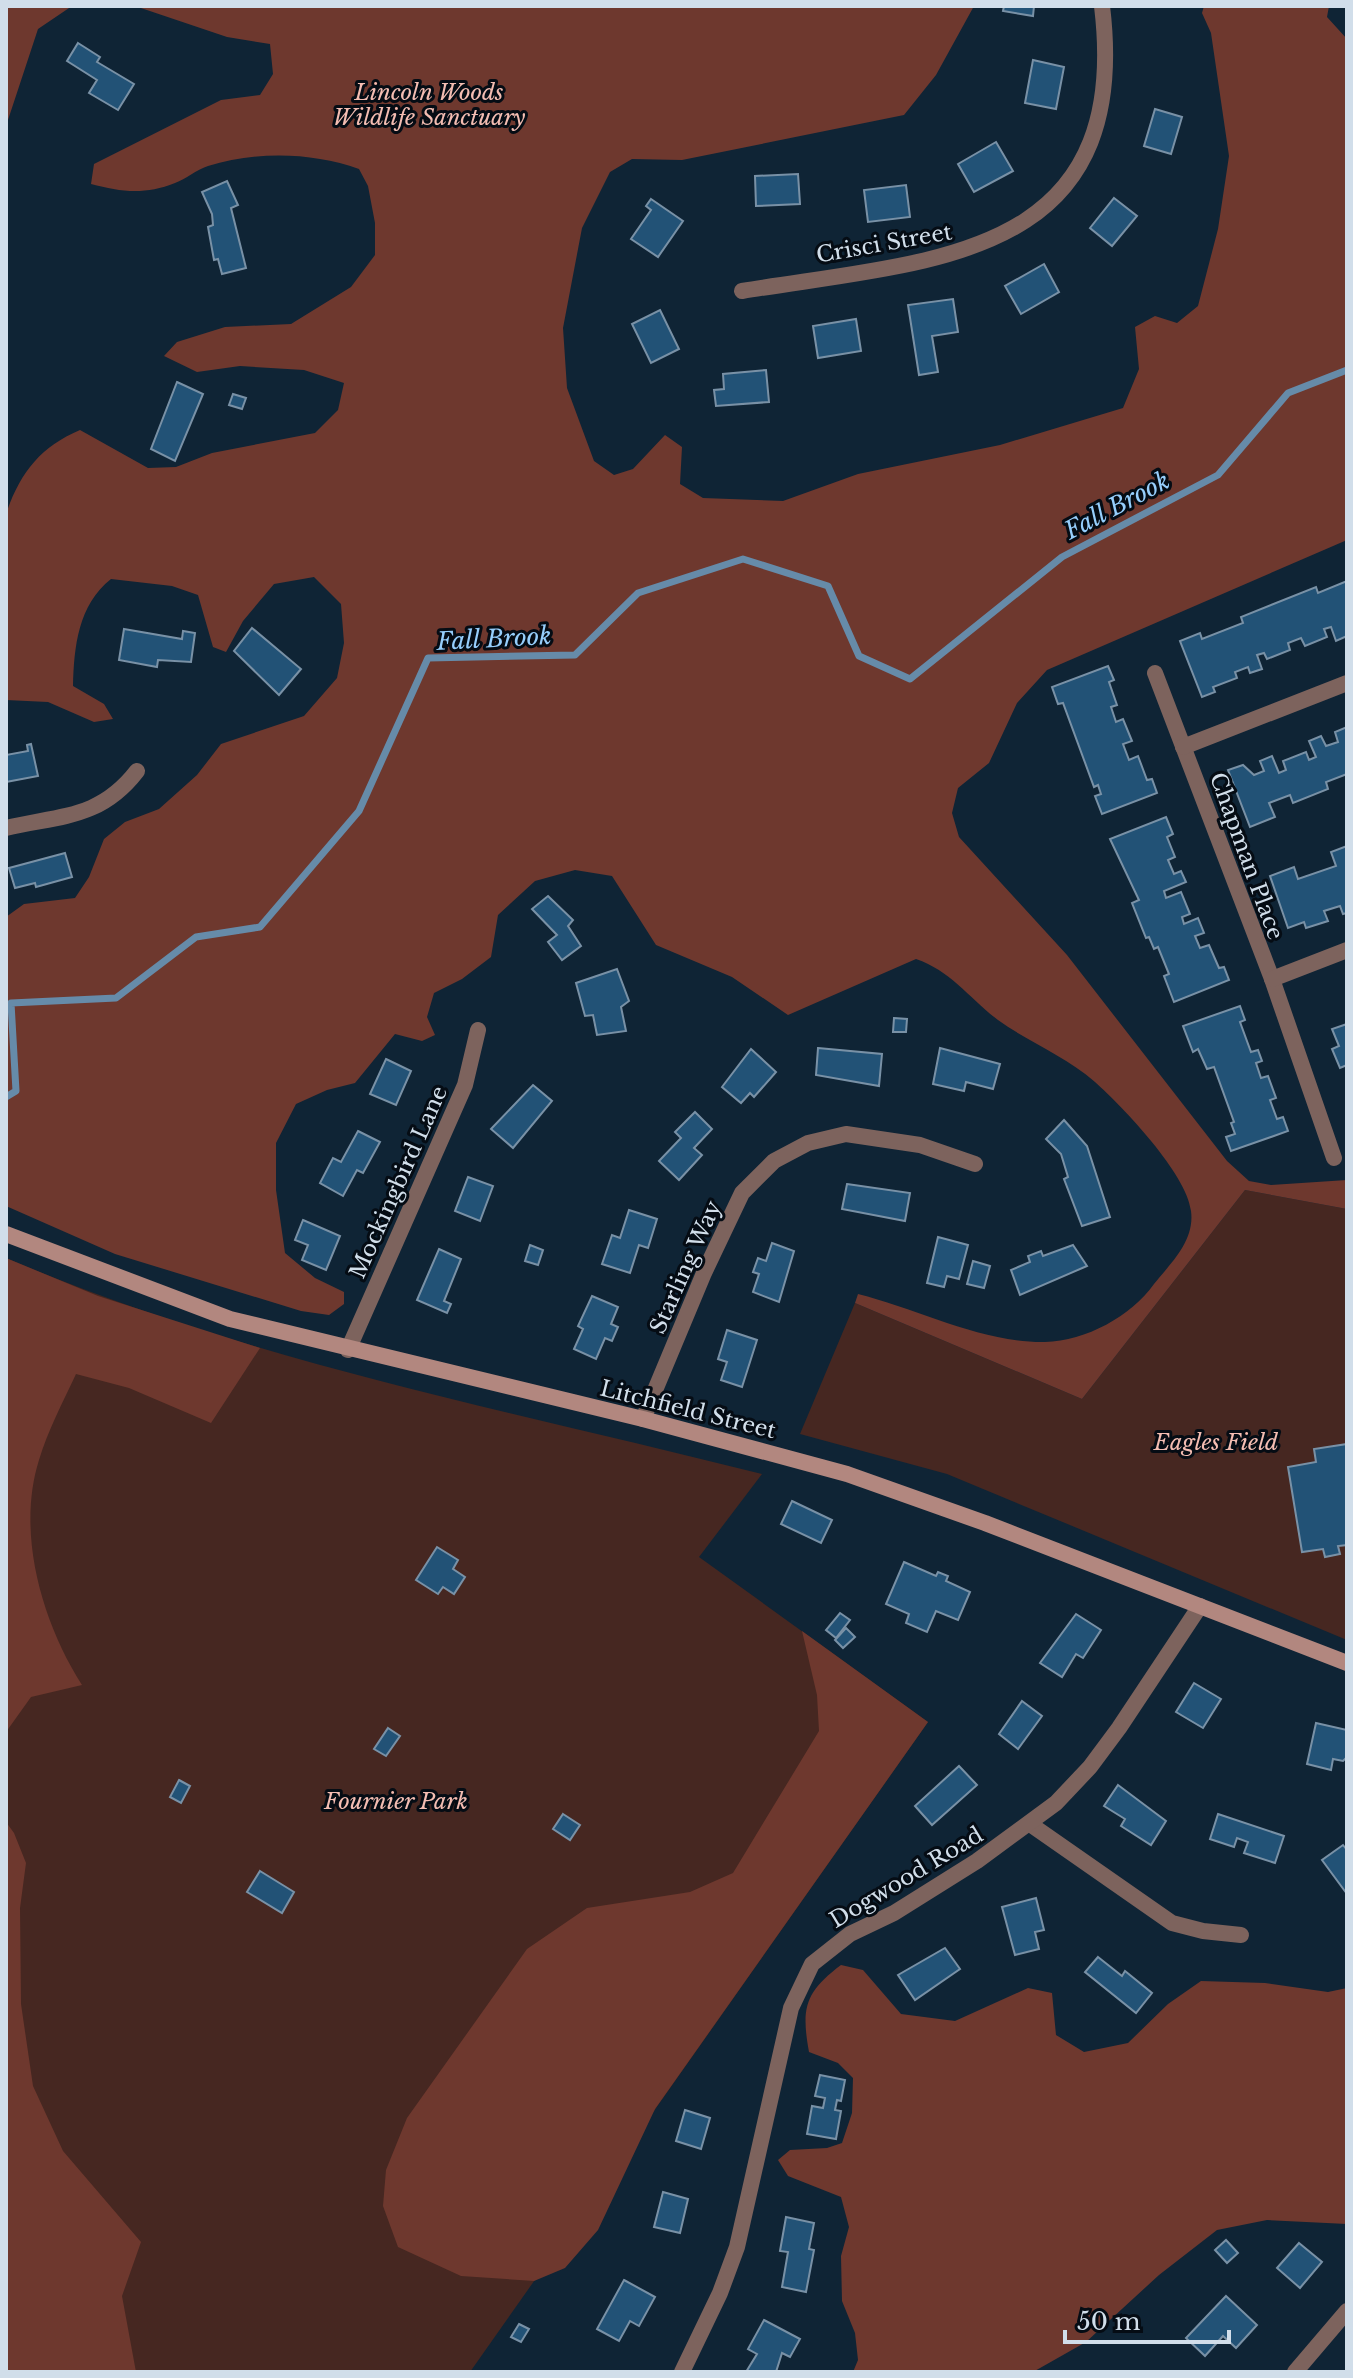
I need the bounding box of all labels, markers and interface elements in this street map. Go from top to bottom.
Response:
park label: Lincoln Woods Wildlife Sanctuary [333,79,526,131]
street label: Crisci Street [814,218,955,269]
water label: Fall Brook [1058,466,1174,546]
water label: Fall Brook [435,621,552,656]
street label: Chapman Place [1204,769,1289,943]
street label: Mockingbird Lane [344,1082,453,1283]
street label: Starling Way [644,1196,727,1338]
street label: Litchfield Street [597,1375,779,1445]
park label: Eagles Field [1153,1429,1279,1456]
park label: Fournier Park [323,1788,468,1815]
street label: Dogwood Road [825,1821,988,1934]
scale bar [1065,2294,1229,2344]
text: 50 m [1077,2307,1141,2336]

